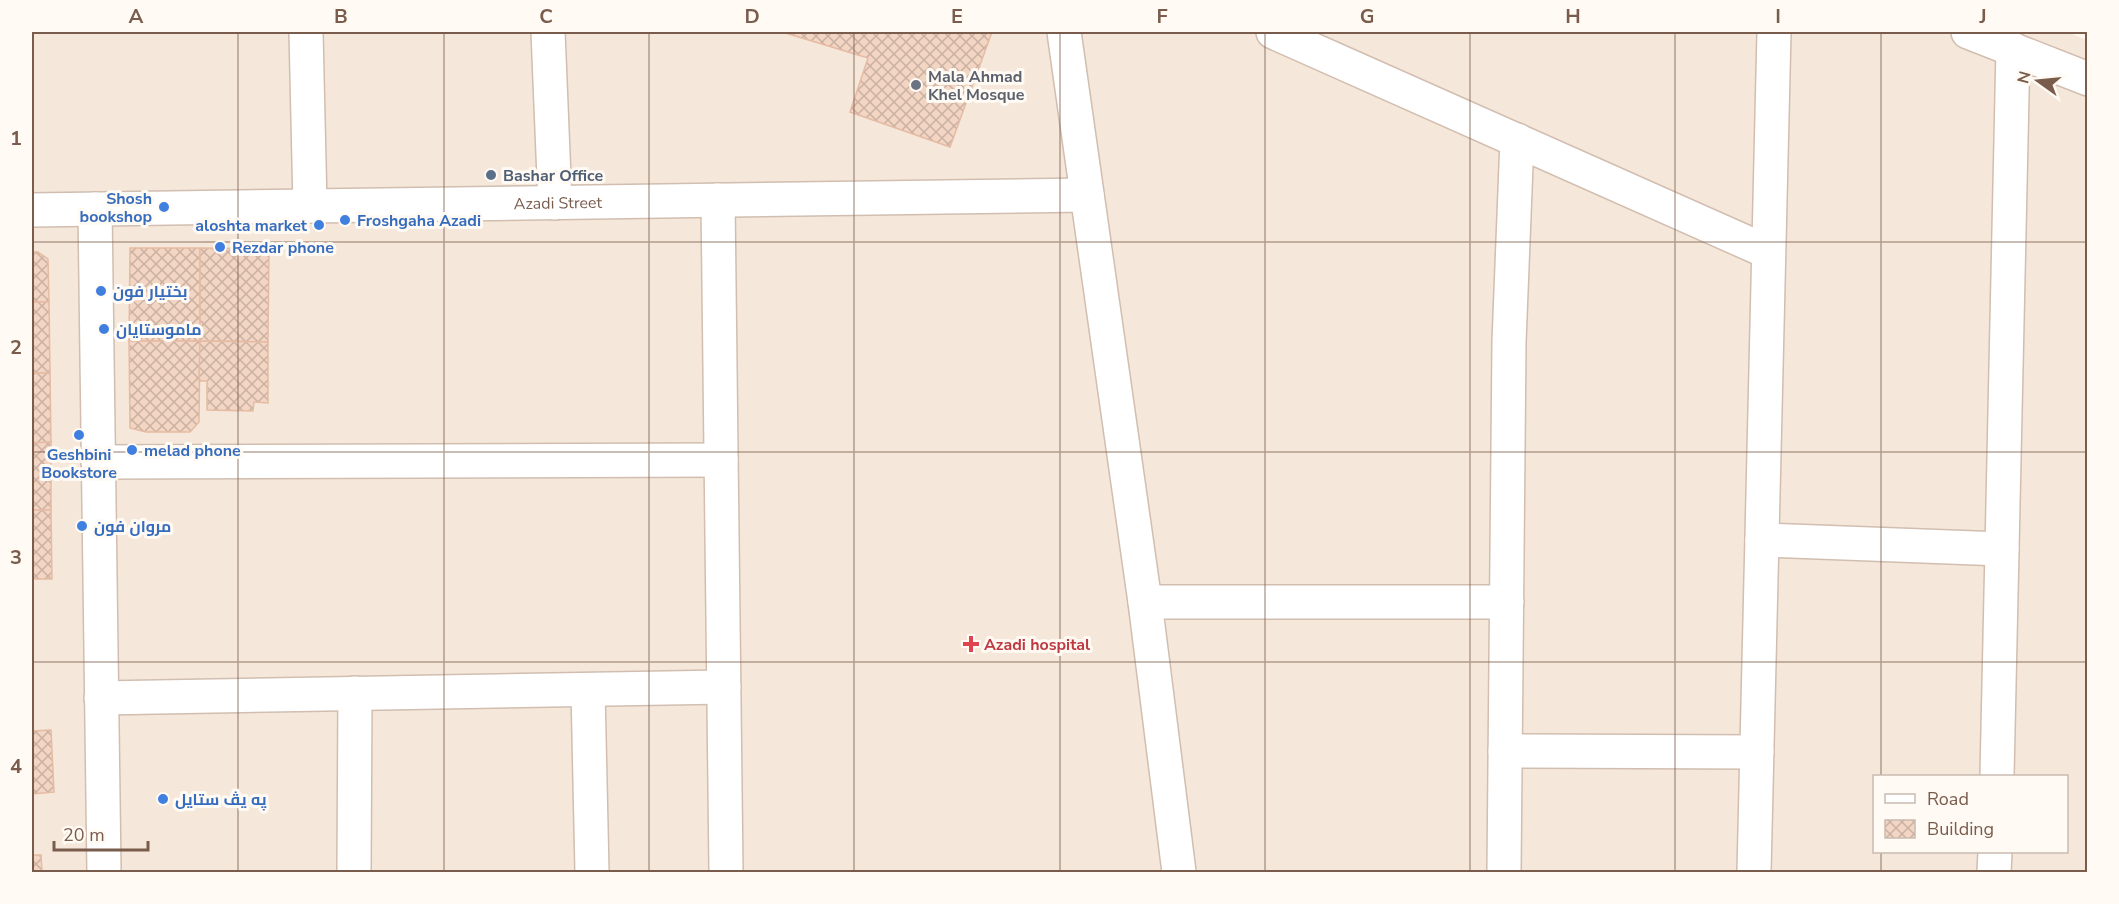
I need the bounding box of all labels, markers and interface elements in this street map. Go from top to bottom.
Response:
text: A [129,3,144,30]
text: B [334,3,348,30]
text: C [539,3,553,30]
text: D [744,3,760,30]
text: E [951,3,963,30]
text: F [1156,3,1168,30]
text: G [1360,3,1374,30]
text: H [1565,3,1581,30]
text: I [1775,3,1781,30]
text: J [1978,3,1987,30]
north arrow [2008,51,2068,111]
place label: Mala Ahmad Khel Mosque [928,66,1025,106]
text: N [2012,69,2037,86]
marker: Mala Ahmad Khel Mosque [909,78,923,92]
text: 1 [10,125,22,152]
place label: Bashar Office [503,165,603,187]
marker: Bashar Office [484,168,498,182]
place label: Shosh bookshop [80,188,152,228]
street label: Azadi Street [514,192,603,215]
marker: Shosh bookshop [157,200,171,214]
place label: Froshgaha Azadi [357,210,481,232]
marker: Froshgaha Azadi [338,213,352,227]
place label: aloshta market [195,215,308,237]
marker: aloshta market [312,218,326,232]
place label: Rezdar phone [232,237,334,259]
marker: Rezdar phone [213,240,227,254]
place label: بختيار فون [113,281,187,303]
marker: بختيار فون [94,284,108,298]
place label: ماموستايان [116,319,201,341]
marker: ماموستايان [97,322,111,336]
text: 2 [10,334,22,361]
marker: Geshbini Bookstore [72,428,86,442]
place label: melad phone [144,440,241,462]
marker: melad phone [125,443,139,457]
place label: Geshbini Bookstore [41,444,117,484]
place label: مروان فون [94,516,171,538]
marker: مروان فون [75,519,89,533]
text: 3 [10,544,22,571]
place label: Azadi hospital [984,634,1090,656]
marker: Azadi hospital [962,635,980,653]
text: 4 [10,753,22,780]
legend [1873,775,2068,853]
text: Road [1927,787,1969,811]
place label: په يڤ ستايل [175,789,267,811]
marker: په يڤ ستايل [156,792,170,806]
scale bar [54,814,148,852]
text: Building [1927,817,1994,841]
text: 20 m [63,823,105,847]

